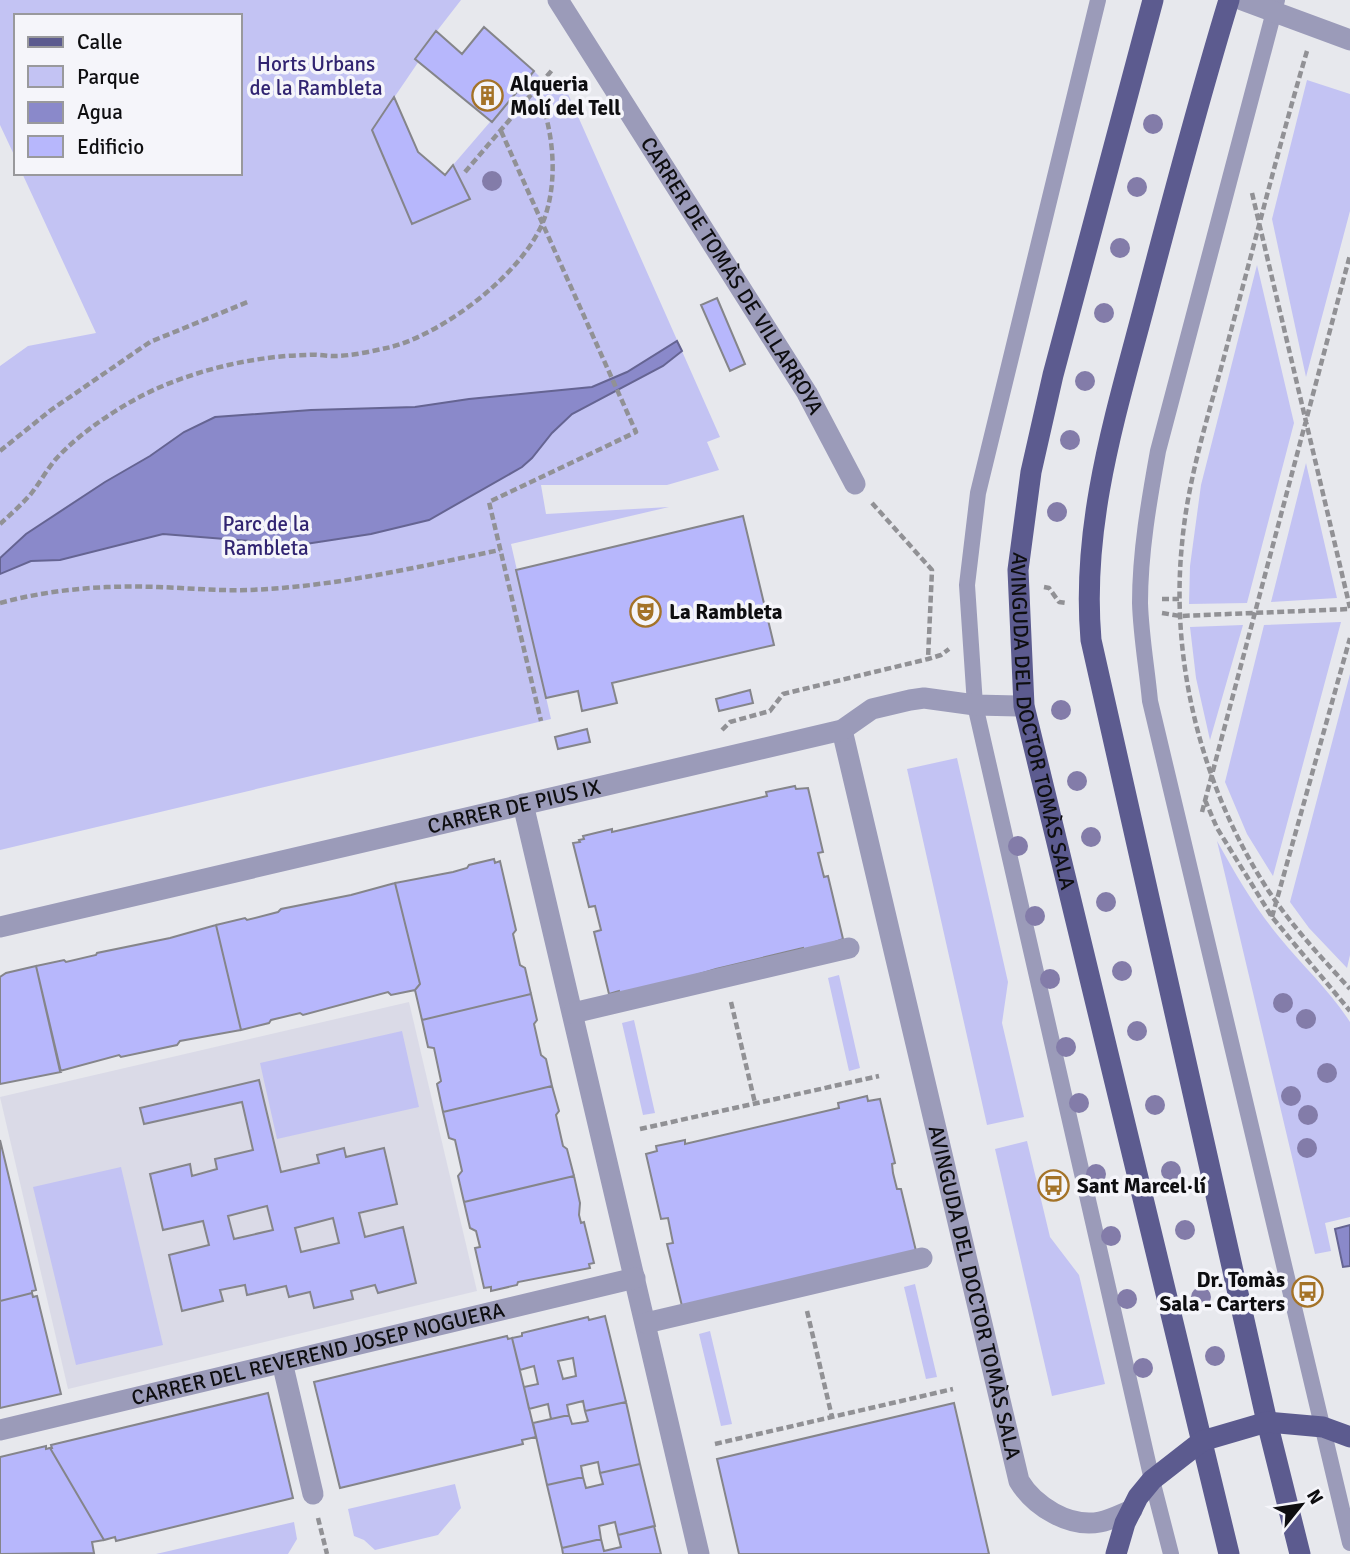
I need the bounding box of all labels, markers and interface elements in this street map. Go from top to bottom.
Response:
legend [14,14,242,175]
text: Calle [77,29,123,55]
park label: Horts Urbans de la Rambleta [249,51,383,101]
text: Parque [77,64,140,90]
place label: Alqueria Molí del Tell [510,71,621,121]
building icon: Alqueria Molí del Tell [470,79,504,113]
text: Agua [77,99,123,125]
street label: CARRER DE TOMÀS DE VILLARROYA [635,132,829,419]
text: Edificio [77,134,144,160]
park label: Parc de la Rambleta [222,511,310,561]
street label: AVINGUDA DEL DOCTOR TOMÀS SALA [1005,551,1081,893]
theatre icon: La Rambleta [629,595,663,629]
place label: La Rambleta [669,599,783,625]
street label: CARRER DE PIUS IX [425,774,603,840]
street label: AVINGUDA DEL DOCTOR TOMÀS SALA [923,1123,1027,1462]
bus stop icon: Sant Marcel·lí [1037,1169,1071,1203]
place label: Sant Marcel·lí [1077,1173,1207,1199]
place label: Dr. Tomàs Sala - Carters [1160,1267,1285,1317]
bus stop icon: Dr. Tomàs Sala - Carters [1291,1275,1325,1309]
street label: CARRER DEL REVEREND JOSEP NOGUERA [129,1297,507,1411]
north arrow [1266,1470,1336,1540]
text: N [1301,1485,1329,1509]

